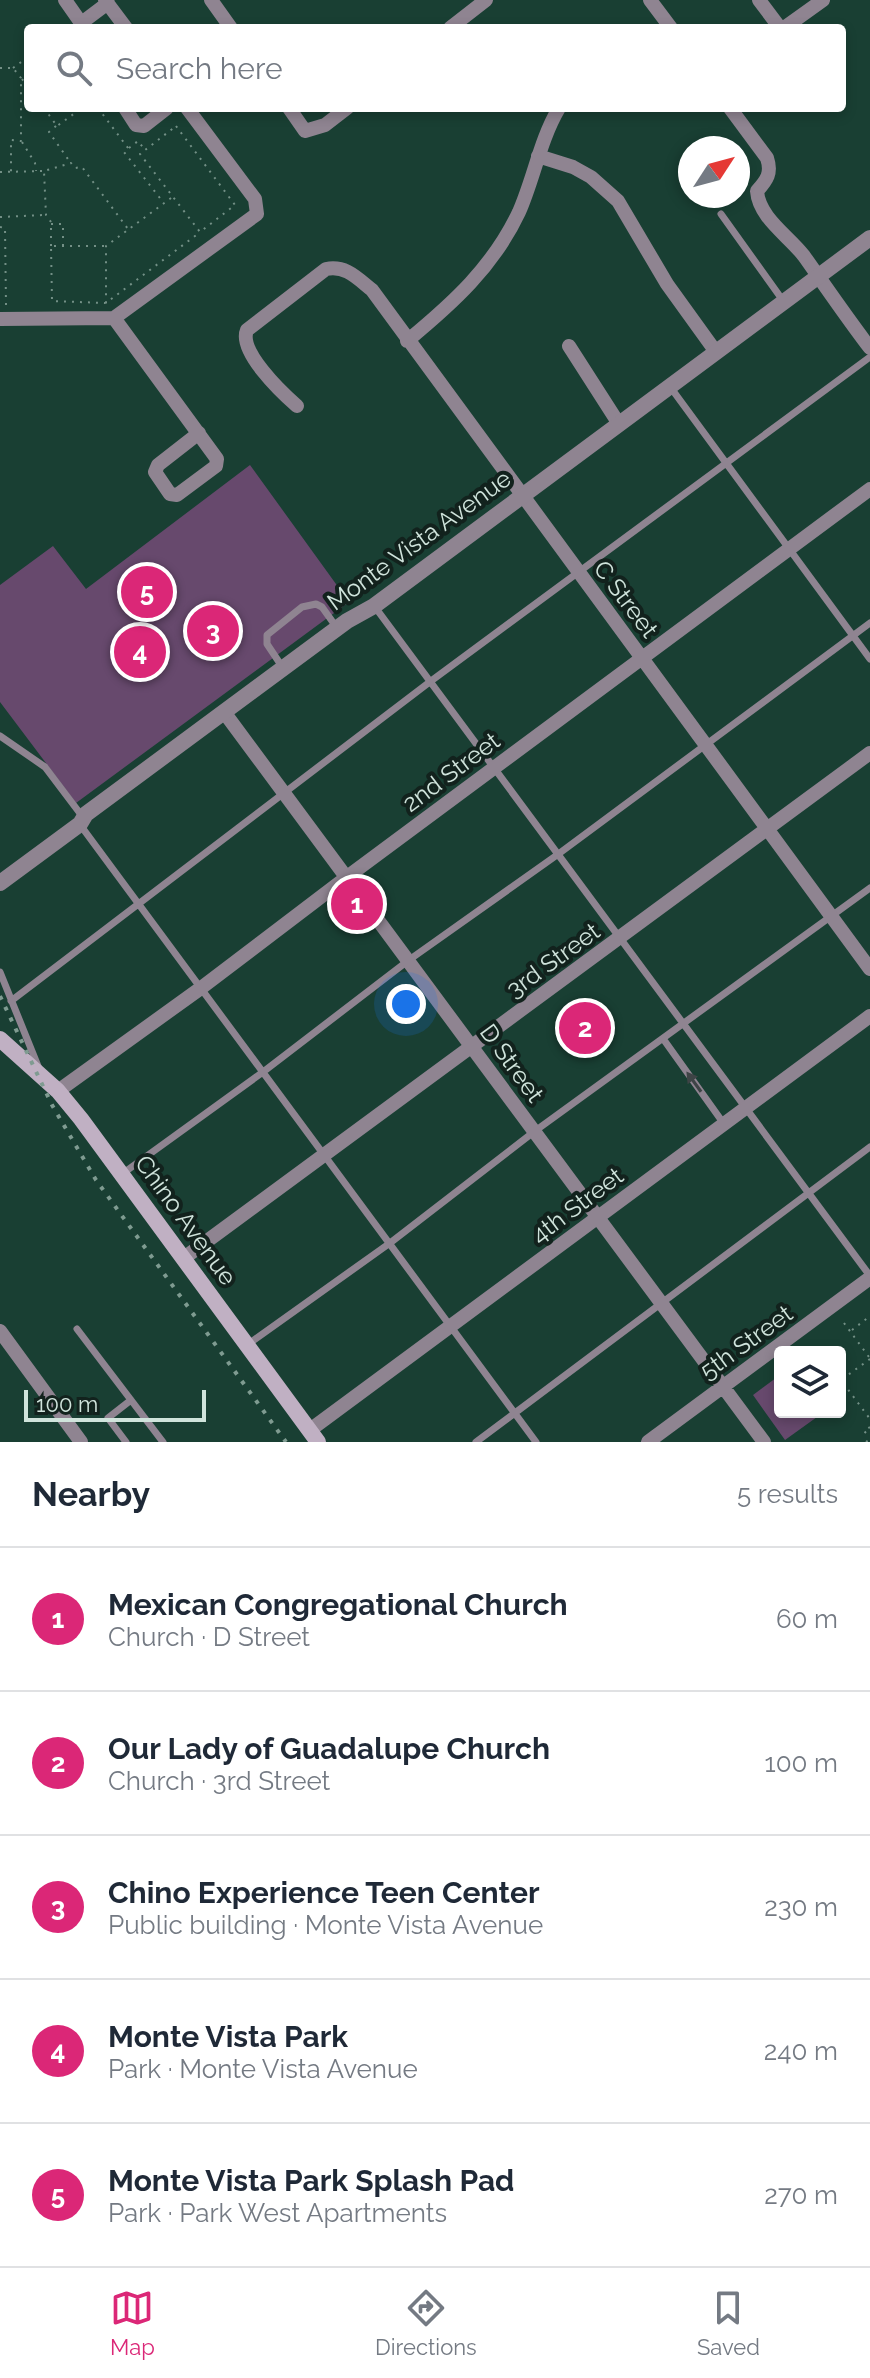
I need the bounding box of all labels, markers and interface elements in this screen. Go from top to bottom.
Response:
search box [24,24,846,112]
icon: search [52,46,96,90]
text: Search here [116,51,283,86]
north arrow [678,136,750,208]
street label: Monte Vista Avenue [321,464,517,616]
street label: C Street [588,555,664,643]
pin: 5 [121,562,173,622]
pin: 3 [187,601,239,661]
pin: 4 [114,622,166,682]
street label: 2nd Street [397,726,505,818]
pin: 1 [331,874,383,934]
street label: 3rd Street [501,916,605,1004]
your location [386,984,426,1024]
pin: 2 [559,998,611,1058]
street label: D Street [474,1018,550,1108]
one-way arrow [687,1071,702,1092]
street label: Chino Avenue [129,1149,243,1291]
street label: 4th Street [525,1161,629,1249]
street label: 5th Street [694,1299,798,1385]
map controls [774,1346,846,1418]
button: layers [774,1346,846,1418]
scale bar [24,1386,206,1422]
text: 100 m [36,1391,98,1417]
text: Nearby [32,1474,150,1514]
text: 5 results [737,1479,838,1509]
text: Mexican Congregational Church [108,1587,568,1622]
text: 1 [52,1604,64,1634]
text: 60 m [776,1604,838,1634]
text: Church · D Street [108,1622,310,1652]
text: Our Lady of Guadalupe Church [108,1731,550,1766]
text: 2 [51,1748,65,1778]
text: 100 m [765,1748,838,1778]
text: Church · 3rd Street [108,1766,330,1796]
text: Chino Experience Teen Center [108,1875,540,1910]
text: 3 [51,1892,65,1922]
text: 230 m [764,1892,838,1922]
text: Public building · Monte Vista Avenue [108,1910,543,1940]
text: Monte Vista Park [108,2019,348,2054]
text: 4 [51,2036,65,2066]
text: 240 m [764,2036,838,2066]
text: Park · Monte Vista Avenue [108,2054,418,2084]
text: Monte Vista Park Splash Pad [108,2163,514,2198]
text: 5 [51,2180,65,2210]
text: 270 m [764,2180,838,2210]
text: Park · Park West Apartments [108,2198,447,2228]
tab: Map [110,2286,155,2360]
tab: Directions [375,2286,477,2360]
tab: Saved [697,2286,760,2360]

